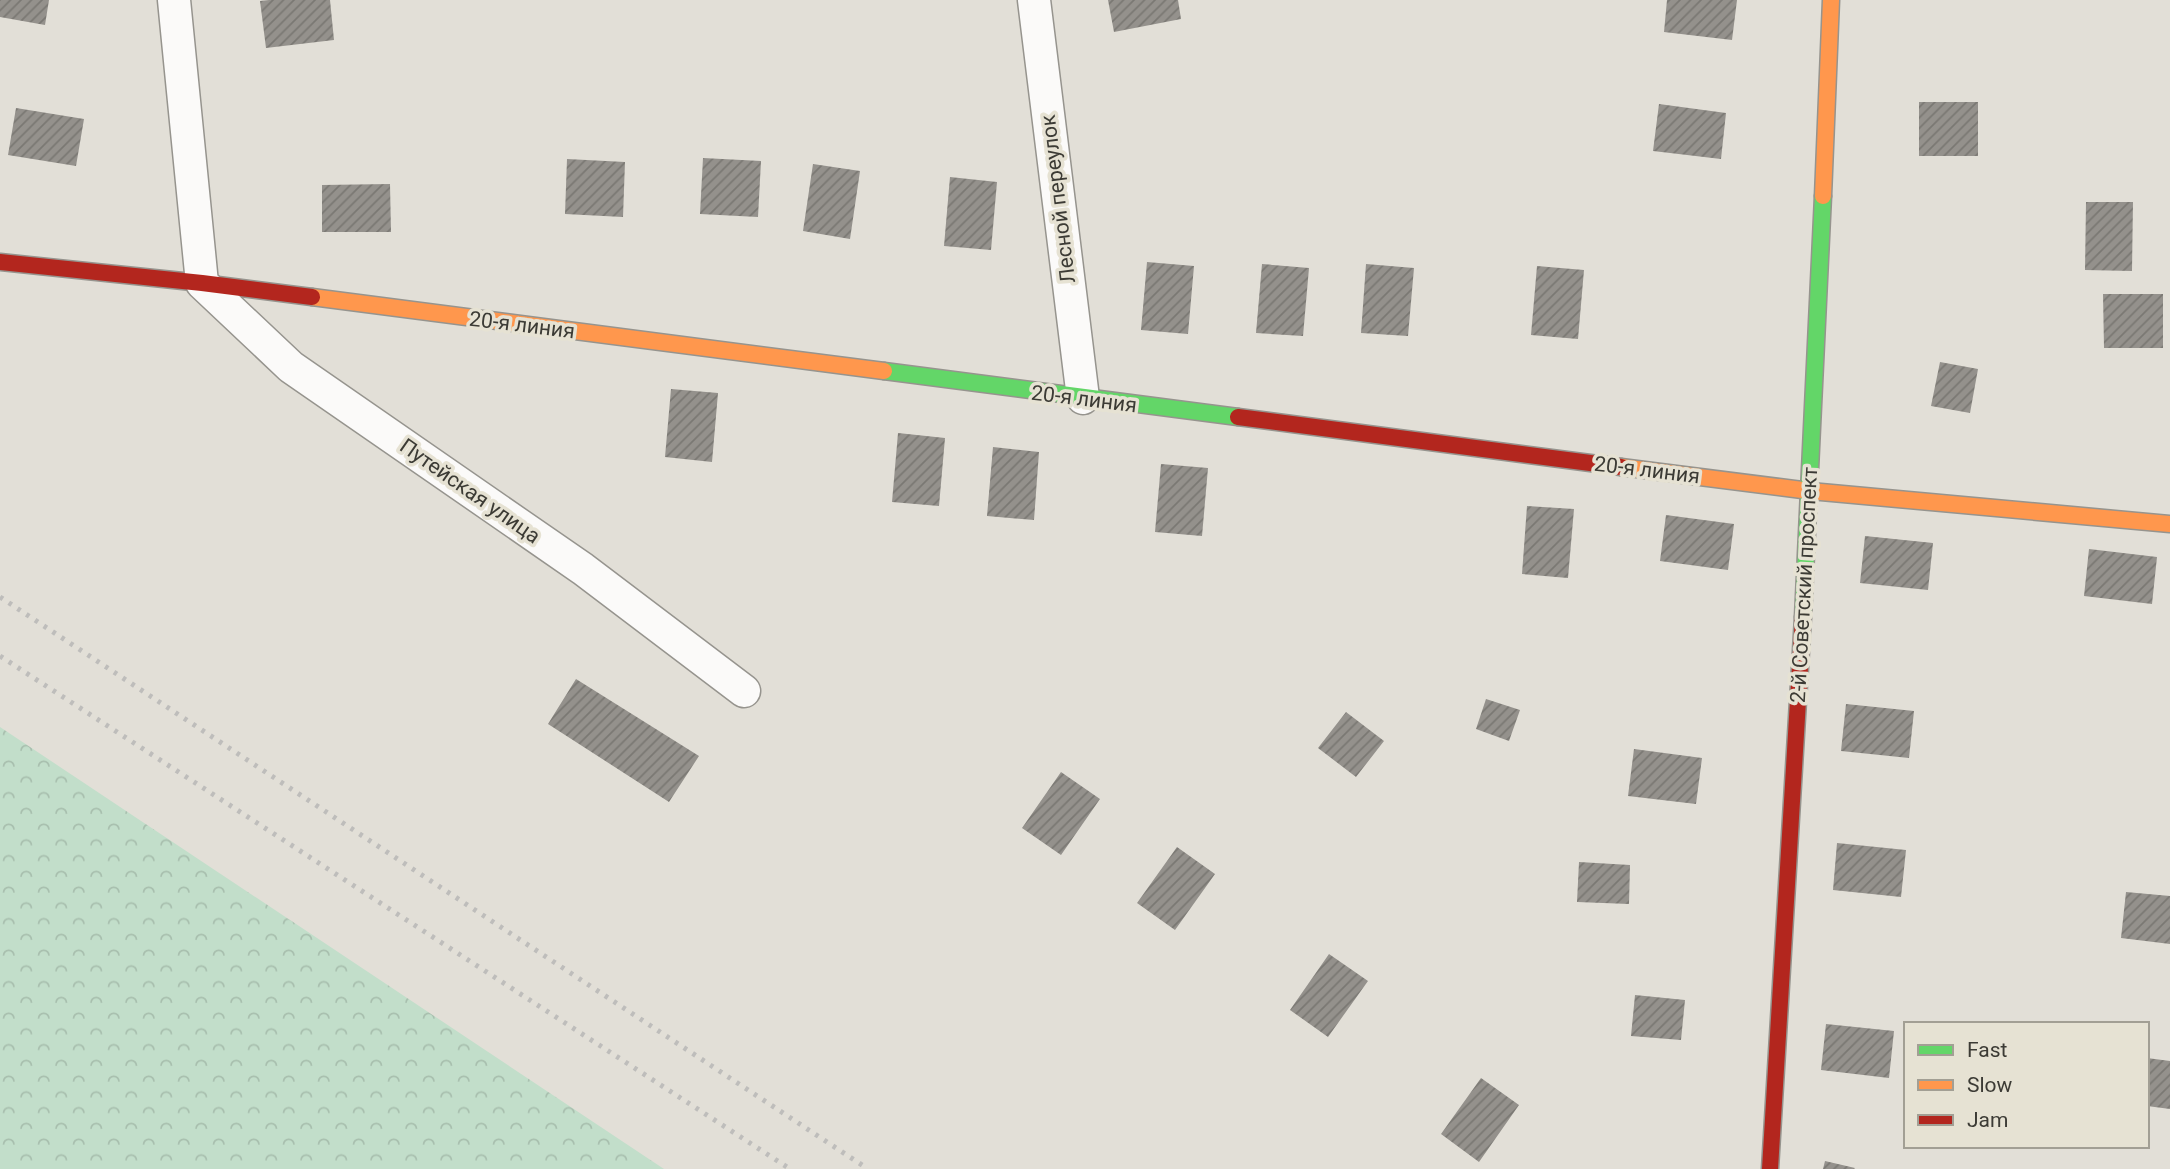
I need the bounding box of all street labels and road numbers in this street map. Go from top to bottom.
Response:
street label: Лесной переулок [1036,113,1080,285]
street label: 20-я линия [468,307,576,343]
street label: 20-я линия [1030,381,1138,417]
street label: Путейская улица [395,434,545,548]
street label: 20-я линия [1593,452,1701,488]
street label: 2-й Советский проспект [1786,466,1822,704]

